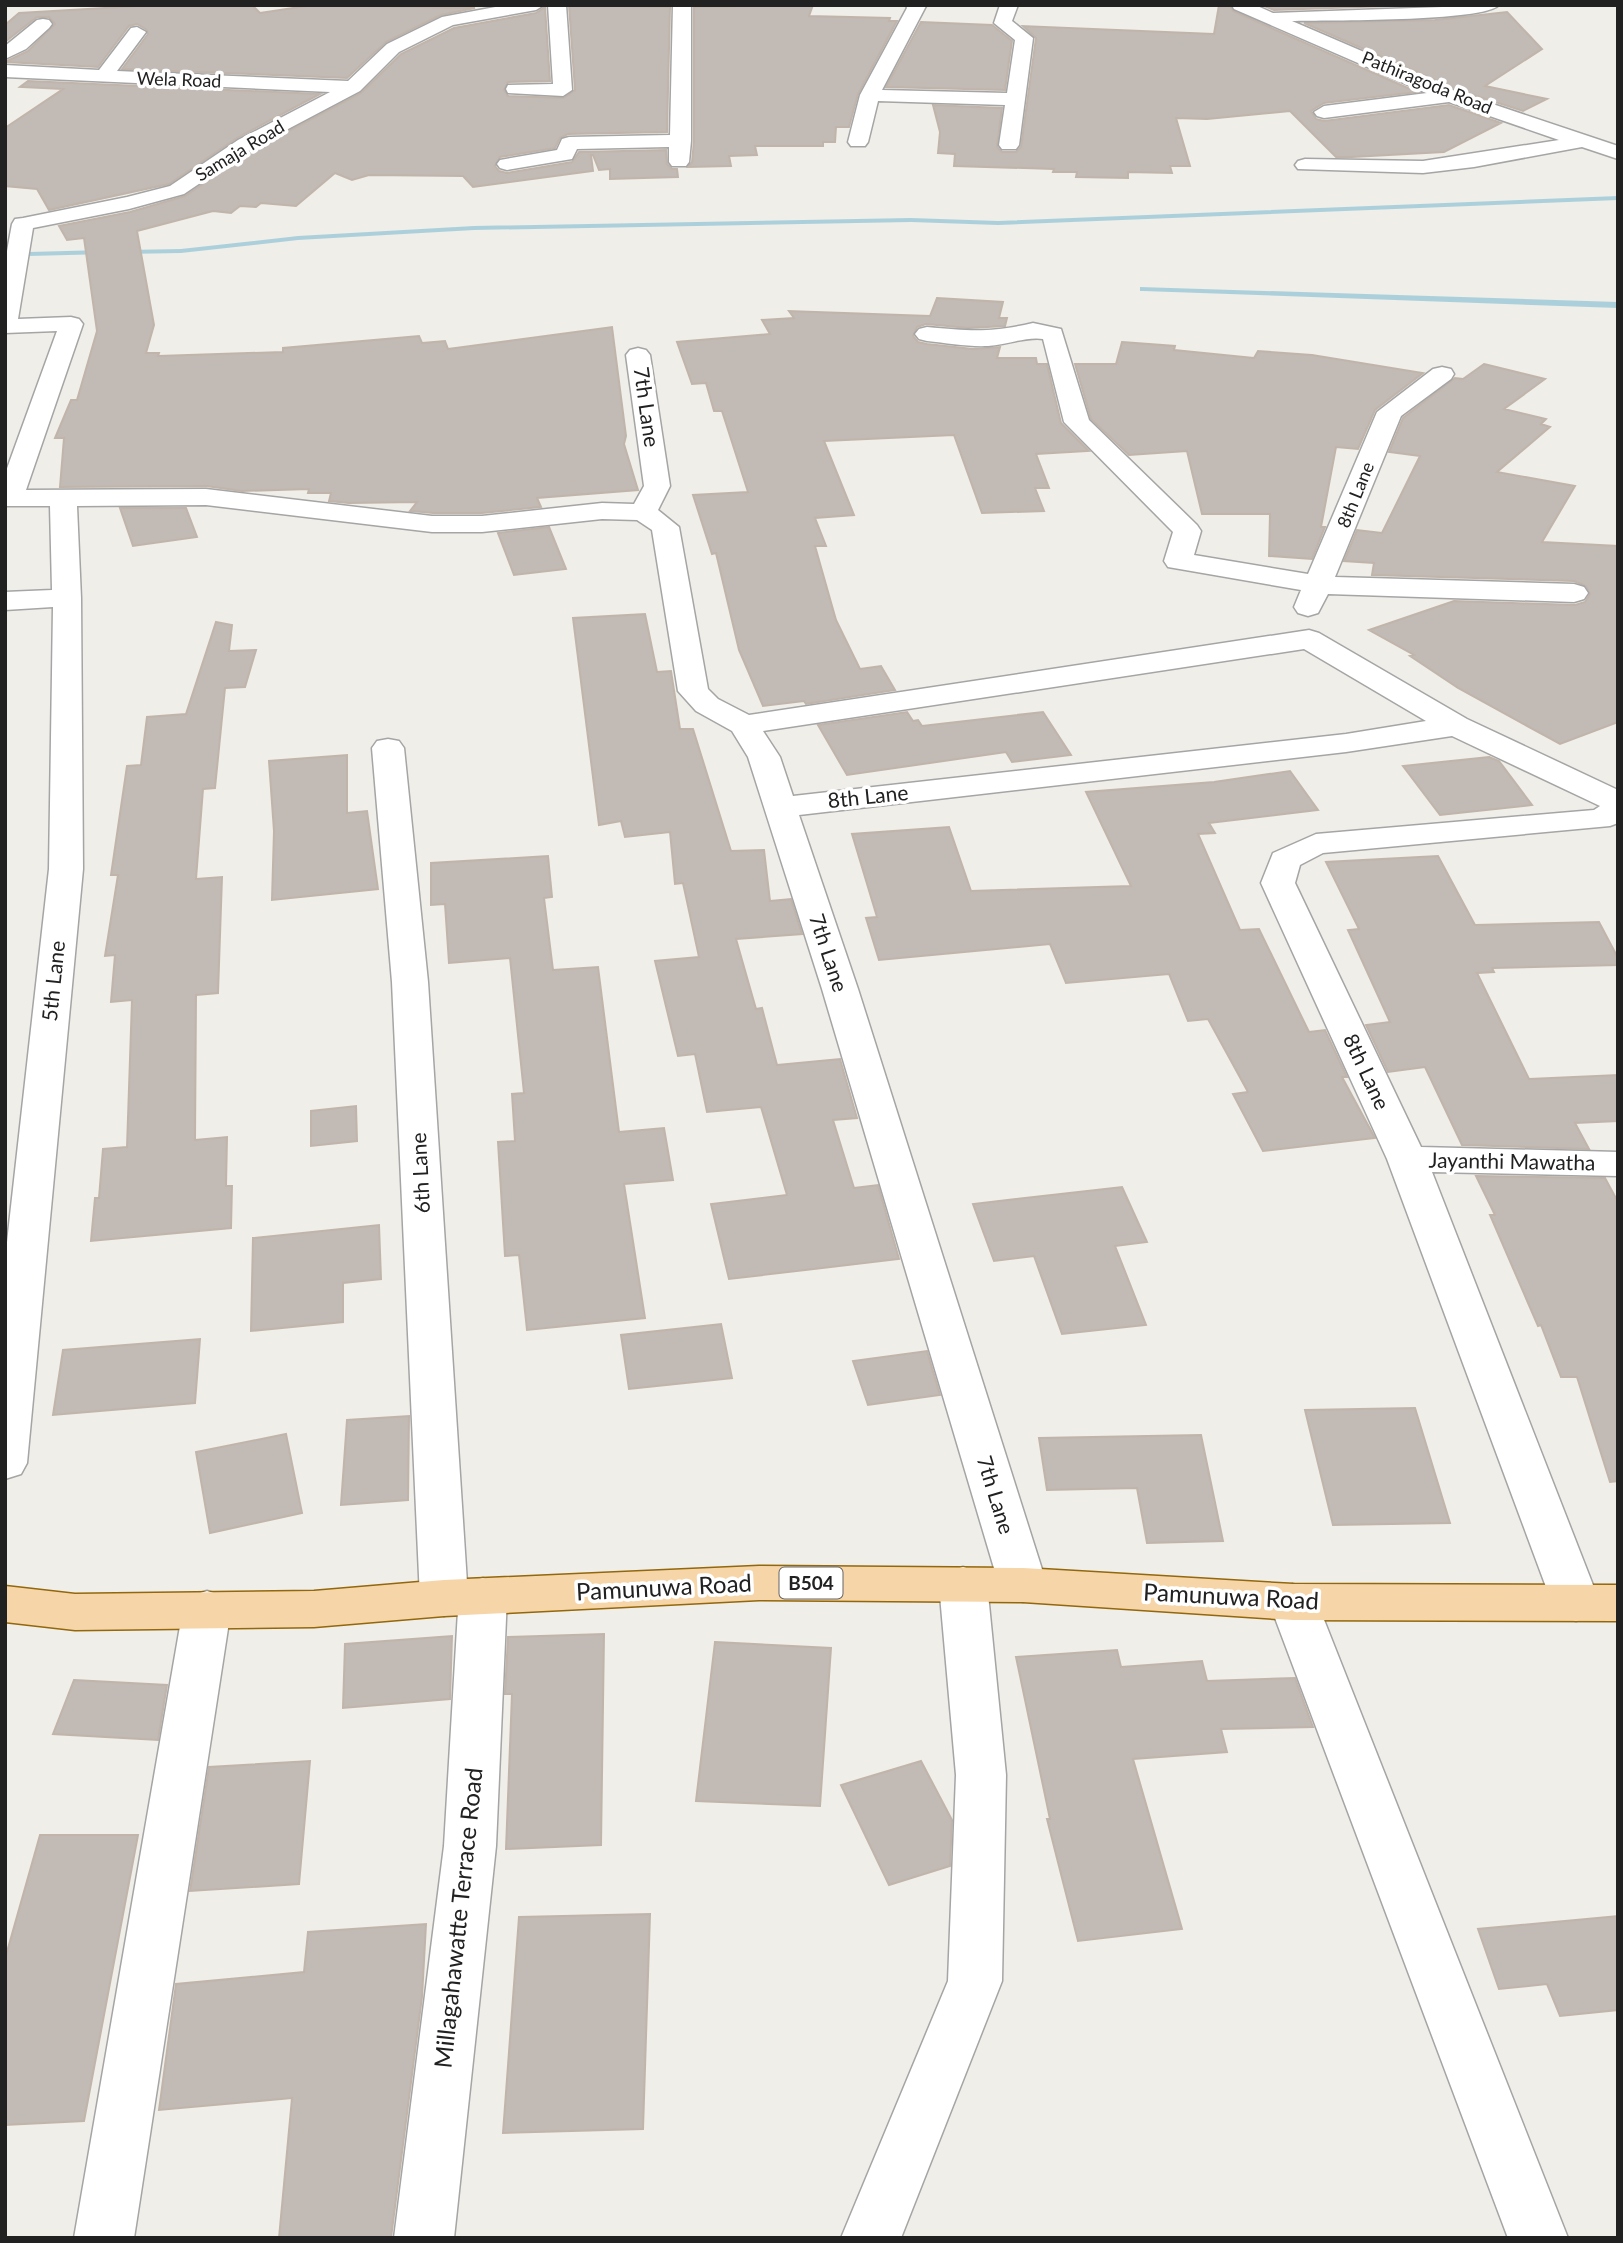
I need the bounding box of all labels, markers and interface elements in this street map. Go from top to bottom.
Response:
street label: Pathiragoda Road [1359,46,1496,118]
street label: Wela Road [136,67,222,91]
street label: Samaja Road [191,115,288,185]
street label: 7th Lane [629,365,665,449]
street label: 8th Lane [1332,458,1378,531]
street label: 8th Lane [826,779,909,812]
street label: 7th Lane [805,910,854,995]
street label: 5th Lane [36,939,69,1022]
street label: 8th Lane [1339,1029,1396,1113]
street label: 6th Lane [405,1132,434,1214]
street label: Jayanthi Mawatha [1428,1147,1596,1174]
street label: 7th Lane [973,1452,1020,1537]
street label: Pamunuwa Road [575,1567,752,1606]
road number: B504 [780,1568,842,1598]
street label: Pamunuwa Road [1143,1576,1320,1615]
street label: Millagahawatte Terrace Road [427,1766,488,2070]

